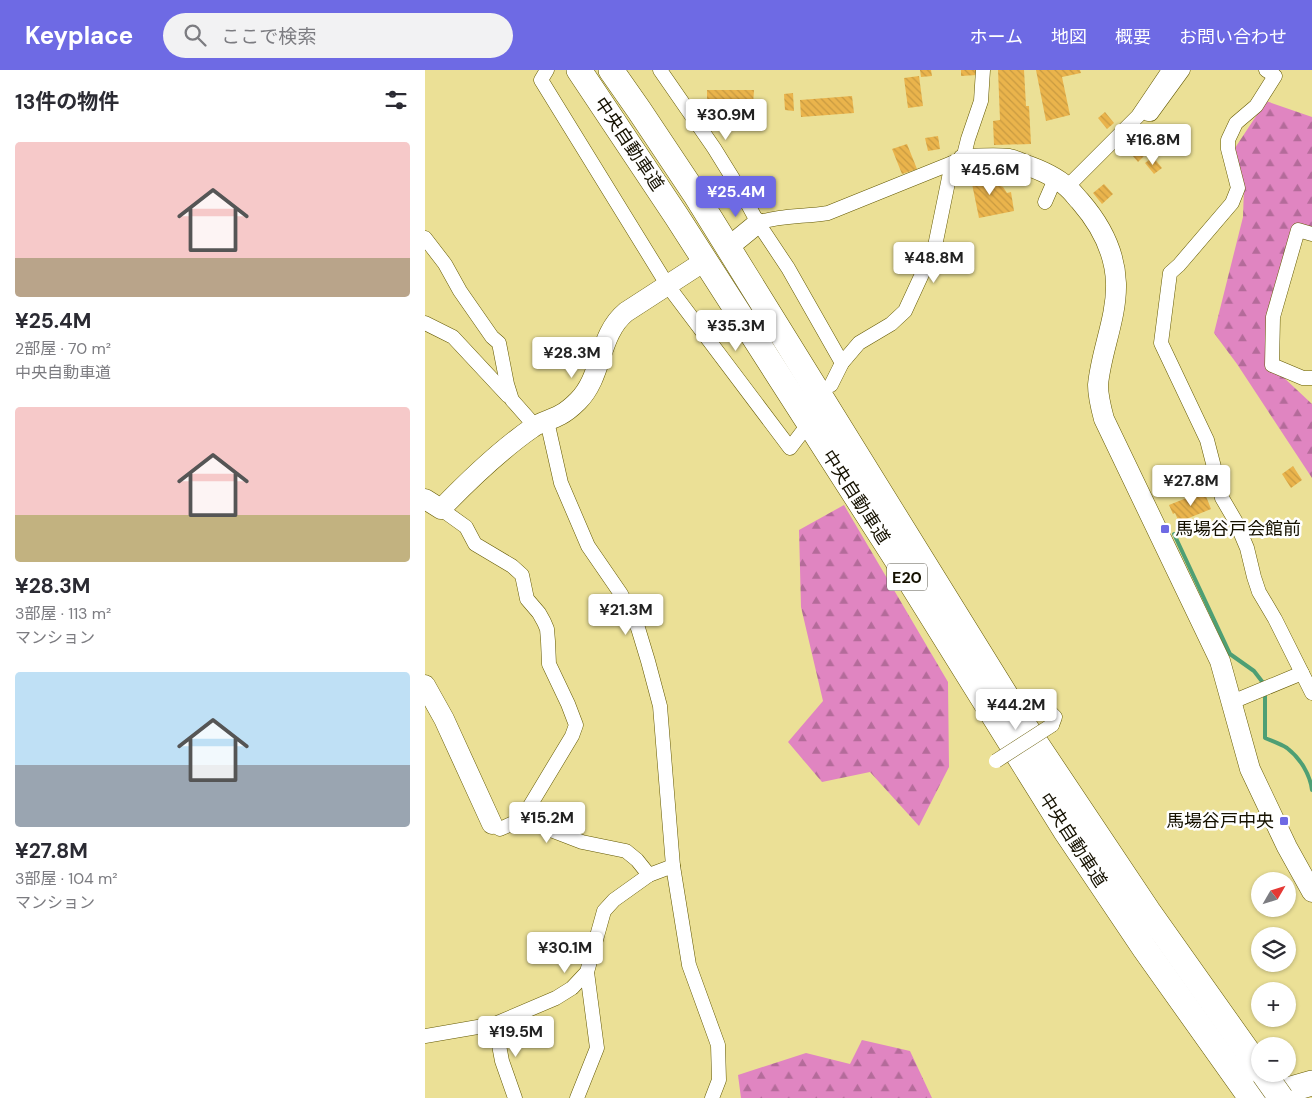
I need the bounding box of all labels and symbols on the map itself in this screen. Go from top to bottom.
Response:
street label: 中央自動車道 [589,93,669,195]
pin: ¥30.9M [685,98,767,141]
pin: ¥16.8M [1112,124,1194,166]
pin: ¥45.6M [949,154,1031,196]
pin: ¥25.4M [695,176,777,218]
pin: ¥48.8M [893,242,975,284]
pin: ¥35.3M [695,310,777,352]
pin: ¥28.3M [531,336,613,379]
street label: 中央自動車道 [817,445,895,549]
pin: ¥27.8M [1150,464,1232,507]
place label: 馬場谷戸会館前 [1175,517,1301,541]
marker: 馬場谷戸会館前 [1159,523,1171,535]
road number: E20 [887,564,927,590]
pin: ¥21.3M [585,594,667,636]
pin: ¥44.2M [975,688,1057,731]
street label: 中央自動車道 [1034,788,1112,892]
pin: ¥15.2M [506,802,588,844]
place label: 馬場谷戸中央 [1166,809,1274,833]
marker: 馬場谷戸中央 [1278,815,1290,827]
north arrow [1251,872,1296,918]
pin: ¥30.1M [524,932,606,974]
pin: ¥19.5M [475,1016,557,1058]

